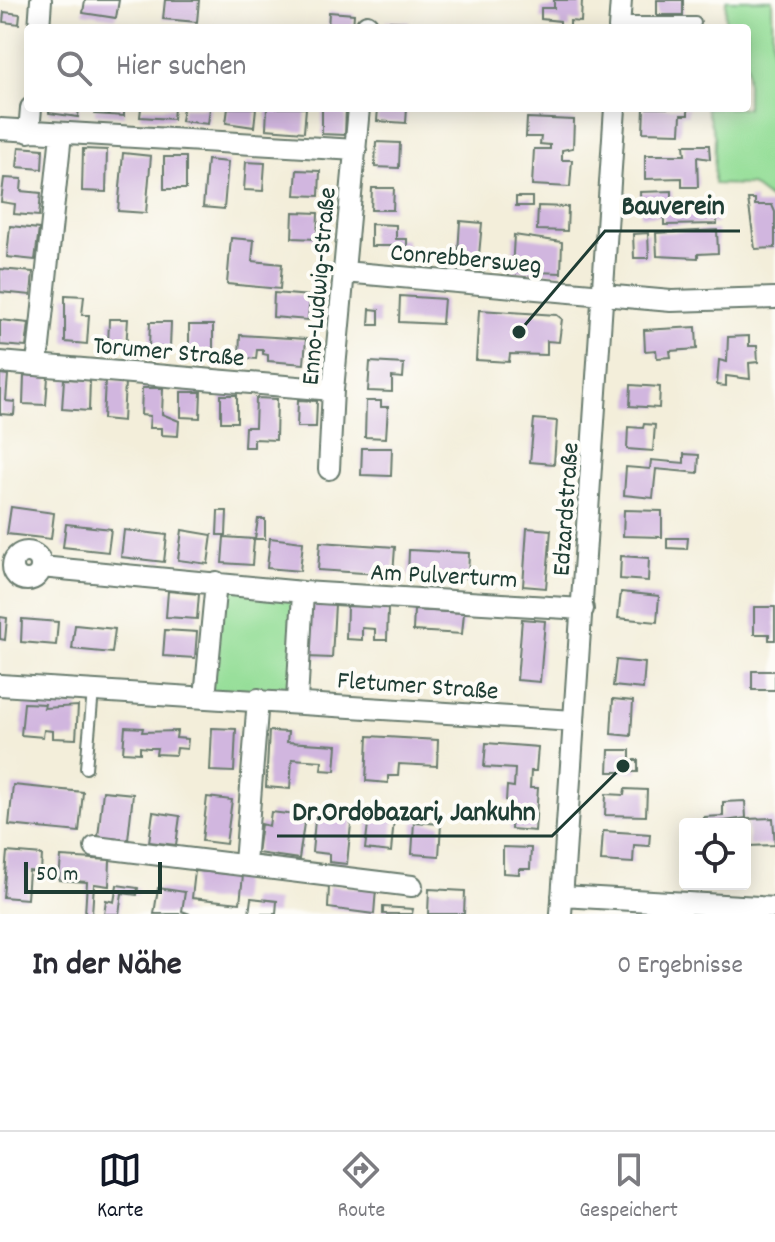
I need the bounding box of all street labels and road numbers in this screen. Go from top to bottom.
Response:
street label: Enno-Ludwig-Straße [293,186,348,387]
street label: Conrebbersweg [389,235,543,286]
street label: Torumer Straße [91,328,246,379]
street label: Edzardstraße [544,441,591,577]
street label: Am Pulverturm [369,555,518,600]
street label: Fletumer Straße [336,663,500,712]

